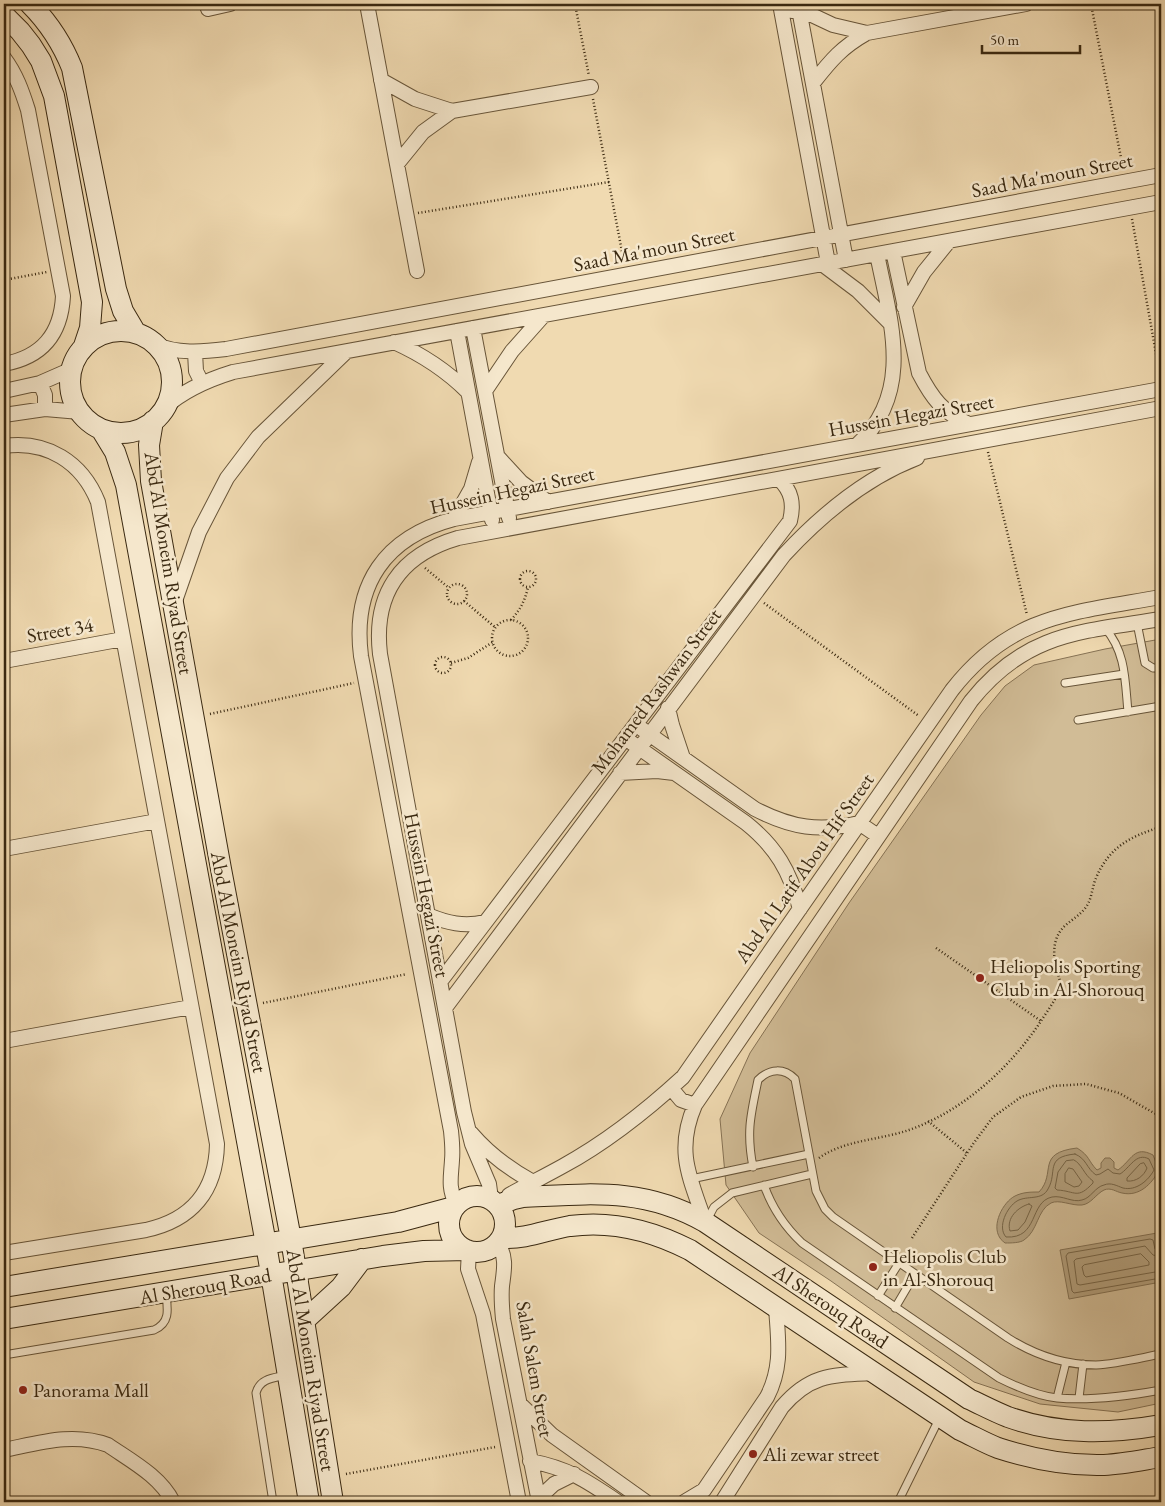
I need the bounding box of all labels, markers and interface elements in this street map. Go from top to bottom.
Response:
scale bar [982,22,1080,54]
text: 50 m [990,30,1019,49]
street label: Saad Ma'moun Street [969,147,1135,203]
street label: Saad Ma'moun Street [571,221,737,277]
street label: Hussein Hegazi Street [826,388,996,442]
street label: Abd Al Moneim Riyad Street [138,449,200,677]
street label: Hussein Hegazi Street [427,460,597,520]
street label: Mohamed Rashwan Street [585,602,727,779]
street label: Street 34 [25,611,96,649]
street label: Abd Al Latif Abou Hif Street [728,767,880,969]
street label: Hussein Hegazi Street [398,810,456,980]
street label: Abd Al Moneim Riyad Street [205,848,273,1076]
place label: Heliopolis Sporting Club in Al-Shorouq [990,953,1145,1002]
marker: Heliopolis Sporting Club in Al-Shorouq [974,972,986,984]
place label: Heliopolis Club in Al-Shorouq [883,1243,1007,1292]
street label: Abd Al Moneim Riyad Street [280,1246,342,1474]
street label: Al Sherouq Road [768,1257,894,1355]
street label: Al Sherouq Road [136,1261,274,1311]
marker: Heliopolis Club in Al-Shorouq [867,1261,879,1273]
street label: Salah Salem Street [510,1299,560,1440]
place label: Panorama Mall [33,1377,149,1403]
marker: Panorama Mall [17,1384,29,1396]
place label: Ali zewar street [762,1441,880,1467]
marker: Ali zewar street [747,1448,759,1460]

